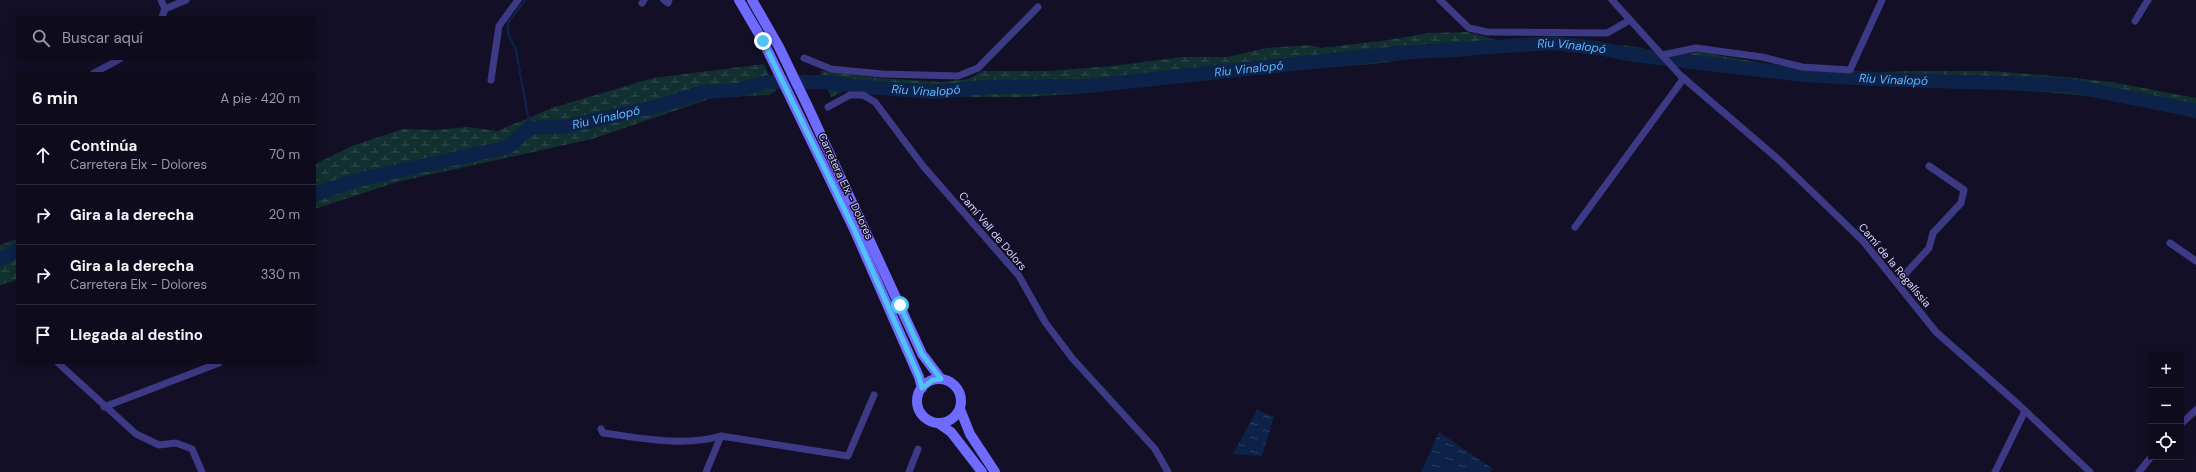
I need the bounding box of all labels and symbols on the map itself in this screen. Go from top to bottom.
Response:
route end [754,32,772,50]
water label: Riu Vinalopó [1537,35,1607,58]
water label: Riu Vinalopó [1214,57,1284,80]
water label: Riu Vinalopó [1858,70,1928,89]
water label: Riu Vinalopó [891,81,961,100]
water label: Riu Vinalopó [571,102,642,133]
street label: Carretera Elx - Dolores [815,131,877,241]
street label: Camí Vell de Dolors [956,189,1030,273]
street label: Camí de la Regalíssia [1856,220,1934,310]
route start [891,296,909,314]

